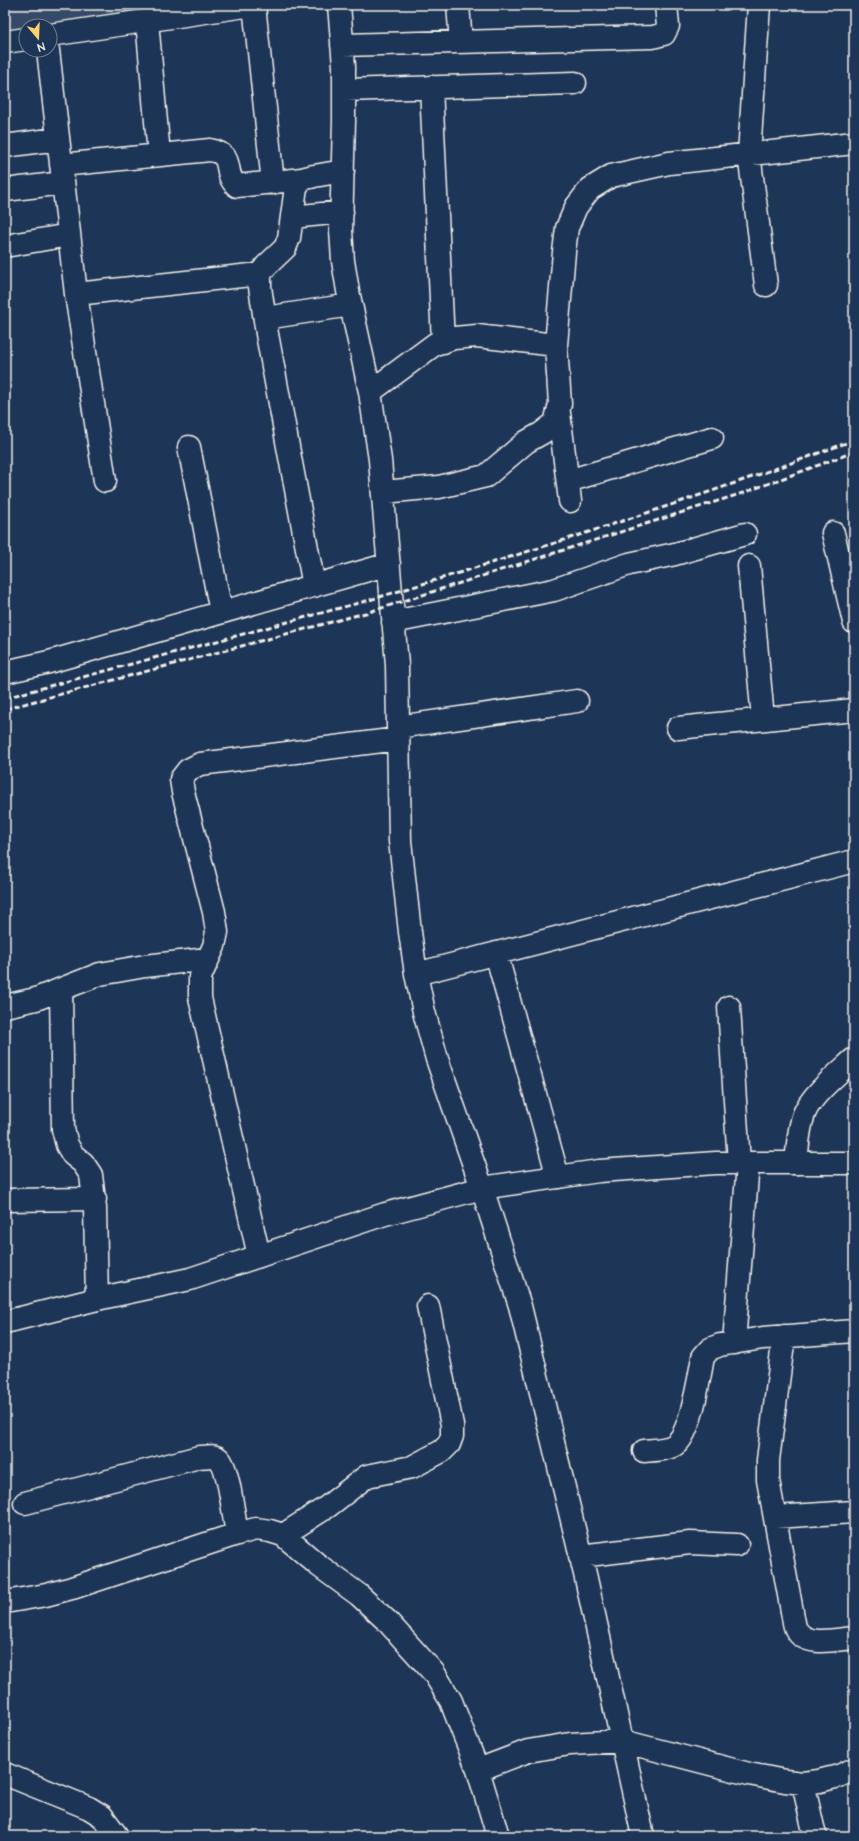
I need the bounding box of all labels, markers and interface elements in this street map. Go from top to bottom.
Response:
north arrow [18,18,58,58]
text: N [35,39,47,55]

